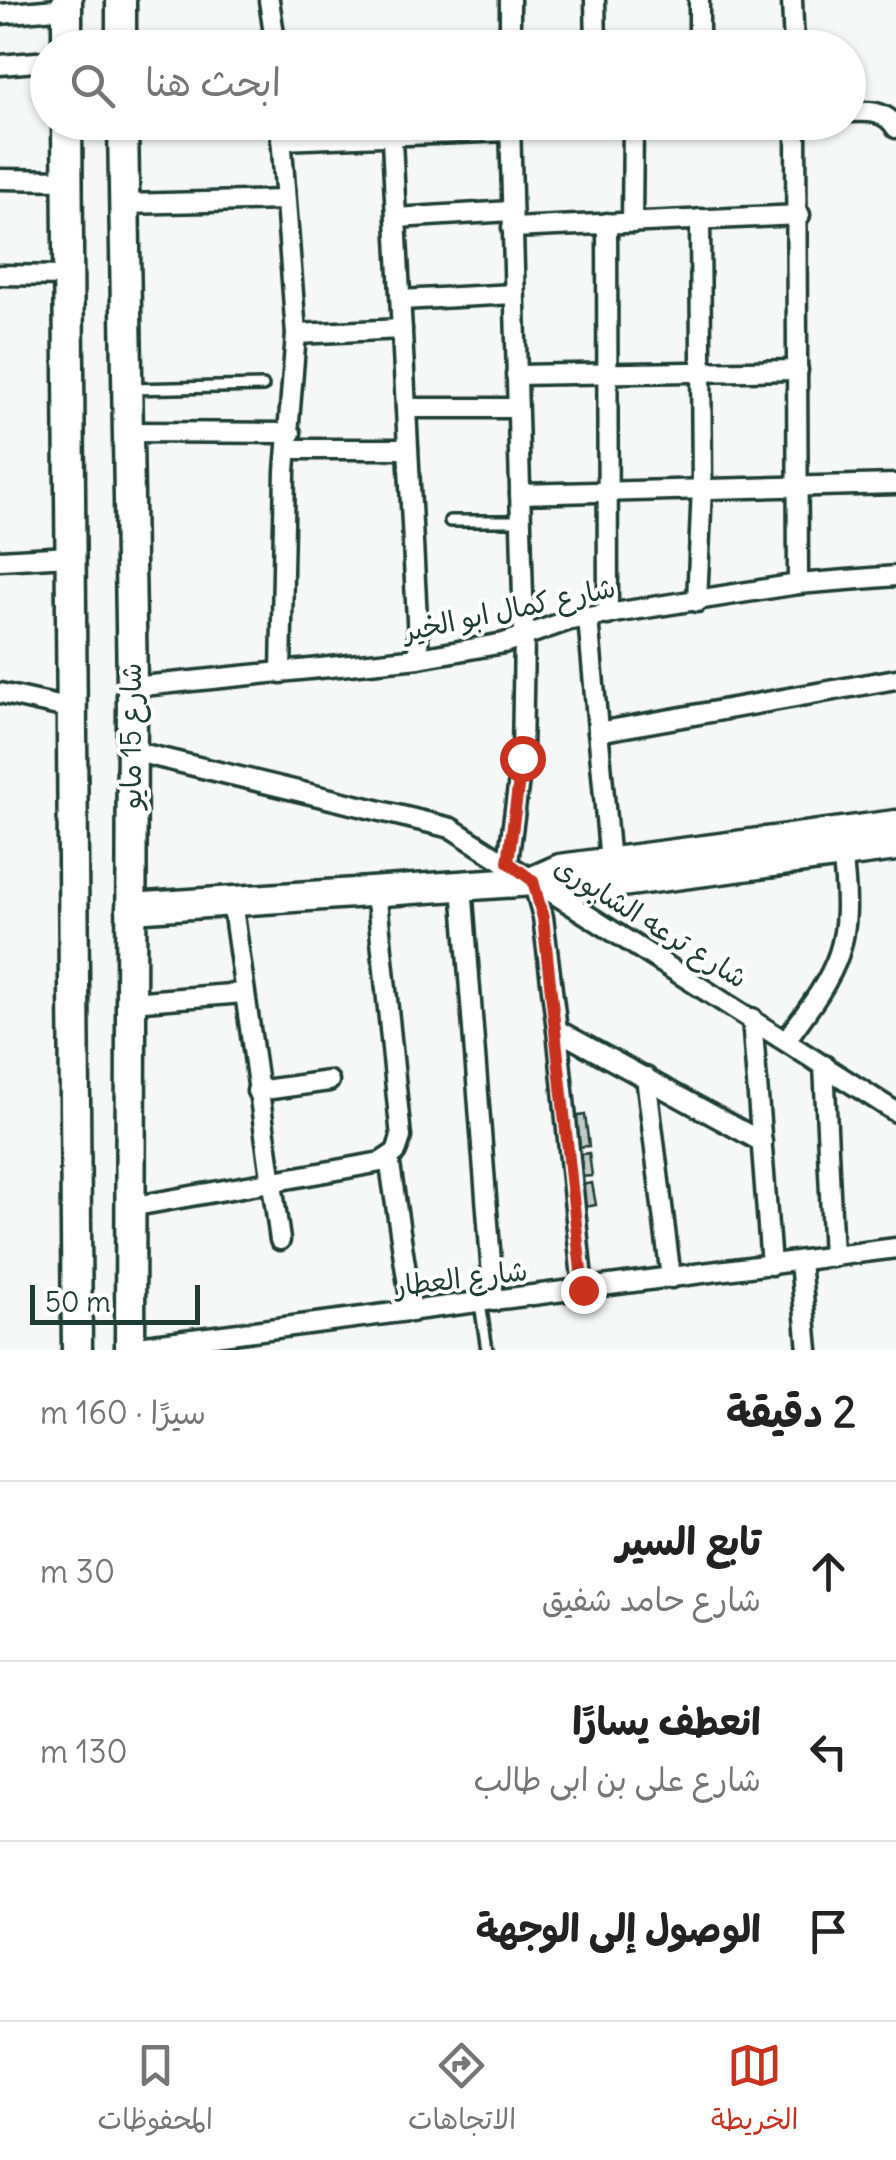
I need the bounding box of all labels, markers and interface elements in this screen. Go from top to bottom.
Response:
search box [30,30,866,140]
icon: search [65,58,120,113]
text: ابحث هنا [145,59,281,106]
street label: شارع كمال ابو الخير [398,569,619,651]
street label: شارع 15 مايو [113,663,151,811]
route start [500,736,546,782]
street label: شارع ترعه الشابورى [547,848,754,998]
street label: شارع العطار [390,1252,530,1306]
route end [561,1268,607,1314]
scale bar [30,1280,200,1324]
text: 50 m [45,1284,111,1320]
text: 2 دقيقة [726,1386,856,1438]
text: سيرًا · 160 m [40,1392,206,1433]
text: تابع السير [617,1518,761,1565]
icon: ahead [801,1544,856,1599]
text: 30 m [40,1551,115,1592]
text: شارع حامد شفيق [542,1579,761,1620]
text: انعطف يسارًا [572,1698,761,1745]
icon: left [801,1724,856,1779]
text: 130 m [40,1731,128,1772]
text: شارع على بن ابى طالب [473,1759,761,1800]
icon: arrive [801,1904,856,1959]
text: الوصول إلى الوجهة [476,1905,761,1952]
tab: المحفوظات [98,2038,213,2144]
tab: الاتجاهات [408,2038,516,2144]
tab: الخريطة [711,2038,798,2144]

